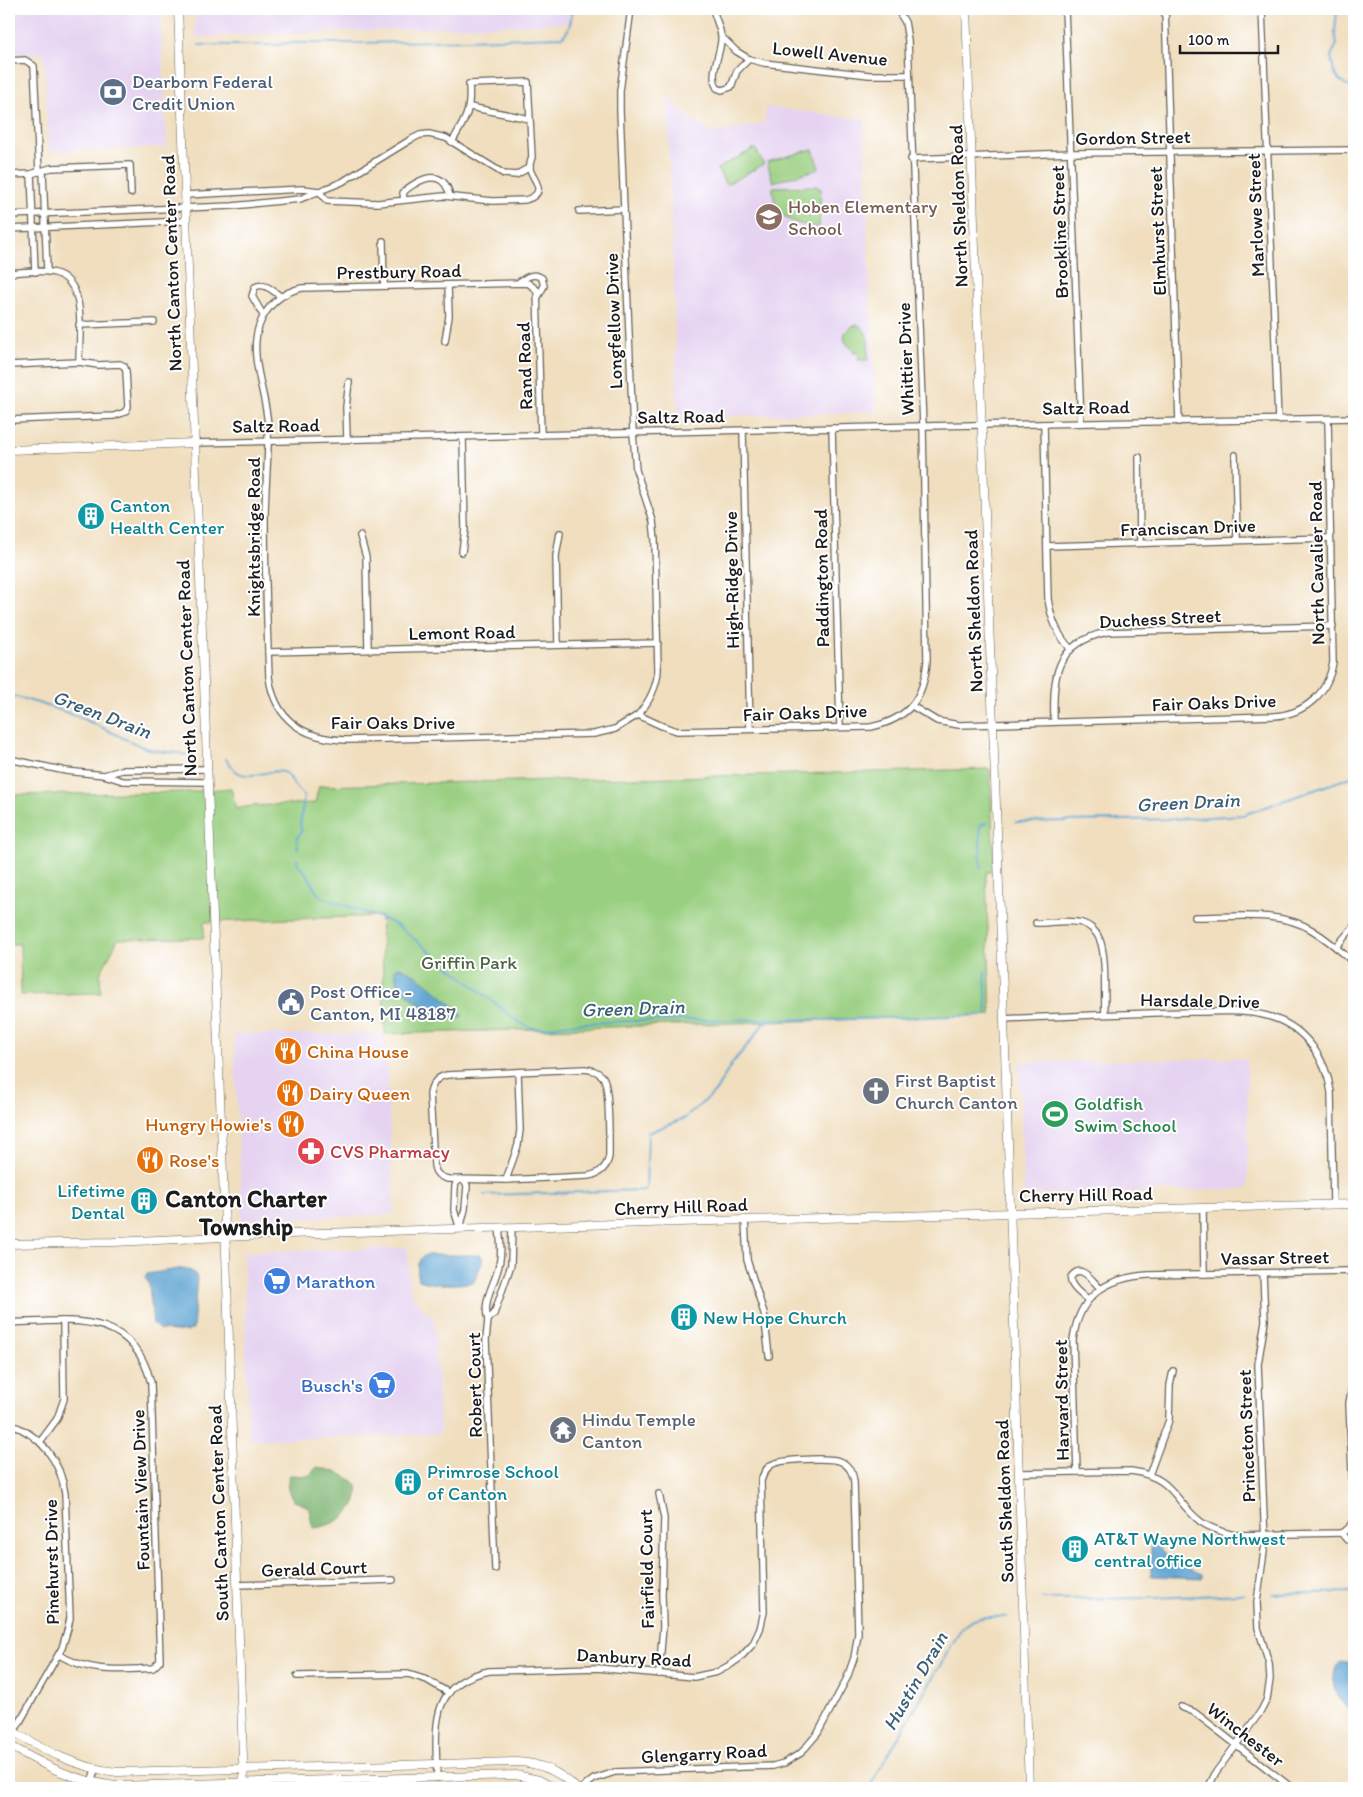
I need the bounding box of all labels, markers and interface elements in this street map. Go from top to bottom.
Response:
scale bar [1180,22,1278,54]
text: 100 m [1188,31,1230,49]
street label: Lowell Avenue [771,36,889,71]
place label: Dearborn Federal Credit Union [132,70,273,115]
bank icon: Dearborn Federal Credit Union [98,77,128,107]
street label: North Sheldon Road [944,124,973,288]
street label: Gordon Street [1075,125,1191,150]
street label: Marlowe Street [1242,153,1269,277]
street label: North Canton Center Road [156,154,187,372]
street label: Brookline Street [1046,165,1073,299]
street label: Elmhurst Street [1144,166,1171,296]
place label: Hoben Elementary School [788,195,937,240]
school or university icon: Hoben Elementary School [754,202,784,232]
street label: Longfellow Drive [600,252,627,390]
street label: Prestbury Road [336,259,462,284]
street label: Whittier Drive [892,302,919,416]
street label: Rand Road [511,321,538,410]
street label: Saltz Road [1042,395,1131,420]
street label: Saltz Road [637,404,726,429]
street label: Saltz Road [232,413,321,438]
street label: Knightsbridge Road [242,456,265,617]
street label: North Cavalier Road [1304,480,1329,645]
place label: Canton Health Center [110,494,225,539]
building icon: Canton Health Center [76,501,106,531]
street label: Paddington Road [809,508,834,648]
street label: High-Ridge Drive [719,511,744,649]
street label: Franciscan Drive [1120,514,1256,541]
street label: North Sheldon Road [959,529,988,693]
street label: North Canton Center Road [171,559,202,777]
street label: Duchess Street [1098,604,1222,633]
street label: Lemont Road [408,620,516,645]
water label: Green Drain [49,684,155,744]
street label: Fair Oaks Drive [1151,689,1277,716]
street label: Fair Oaks Drive [742,699,868,726]
street label: Fair Oaks Drive [331,711,455,734]
water label: Green Drain [1136,787,1241,817]
park label: Griffin Park [421,951,517,974]
place label: Post Office - Canton, MI 48187 [310,980,456,1025]
public building icon: Post Office - Canton, MI 48187 [276,987,306,1017]
street label: Harsdale Drive [1140,988,1260,1013]
water label: Green Drain [581,994,686,1022]
restaurant icon: China House [273,1036,303,1066]
place label: China House [307,1040,409,1063]
place label: First Baptist Church Canton [895,1069,1018,1114]
church icon: First Baptist Church Canton [861,1076,891,1106]
restaurant icon: Dairy Queen [275,1078,305,1108]
place label: Dairy Queen [309,1082,410,1105]
place label: Goldfish Swim School [1074,1092,1177,1137]
sports icon: Goldfish Swim School [1040,1099,1070,1129]
restaurant icon: Hungry Howie's [276,1109,306,1139]
place label: Hungry Howie's [145,1113,272,1136]
pharmacy icon: CVS Pharmacy [296,1136,326,1166]
place label: CVS Pharmacy [330,1140,450,1163]
restaurant icon: Rose's [135,1145,165,1175]
place label: Rose's [169,1149,220,1172]
place label: Lifetime Dental [57,1179,126,1224]
street label: Cherry Hill Road [1019,1182,1154,1207]
district label: Canton Charter Township [165,1184,327,1242]
building icon: Lifetime Dental [129,1186,159,1216]
street label: Cherry Hill Road [614,1193,749,1220]
street label: Vassar Street [1220,1245,1330,1270]
supermarket icon: Marathon [262,1266,292,1296]
place label: Marathon [296,1270,376,1293]
building icon: New Hope Church [669,1302,699,1332]
place label: New Hope Church [703,1306,847,1329]
street label: Robert Court [462,1332,487,1438]
street label: Harvard Street [1049,1339,1074,1461]
street label: Princeton Street [1233,1369,1260,1503]
supermarket icon: Busch's [367,1370,397,1400]
place label: Busch's [301,1374,363,1397]
street label: South Canton Center Road [203,1404,234,1622]
place label: Hindu Temple Canton [582,1408,696,1453]
street label: Fountain View Drive [126,1409,155,1571]
temple icon: Hindu Temple Canton [548,1415,578,1445]
street label: South Sheldon Road [990,1418,1019,1583]
place label: Primrose School of Canton [427,1460,559,1505]
building icon: Primrose School of Canton [393,1467,423,1497]
street label: Pinehurst Drive [39,1499,64,1625]
street label: Fairfield Court [634,1509,659,1629]
place label: AT&T Wayne Northwest central office [1094,1527,1286,1572]
building icon: AT&T Wayne Northwest central office [1060,1534,1090,1564]
street label: Gerald Court [261,1555,367,1582]
water label: Hustin Drain [877,1627,953,1734]
street label: Danbury Road [576,1643,692,1672]
street label: Winchester [1202,1697,1289,1772]
street label: Glengarry Road [640,1739,768,1768]

